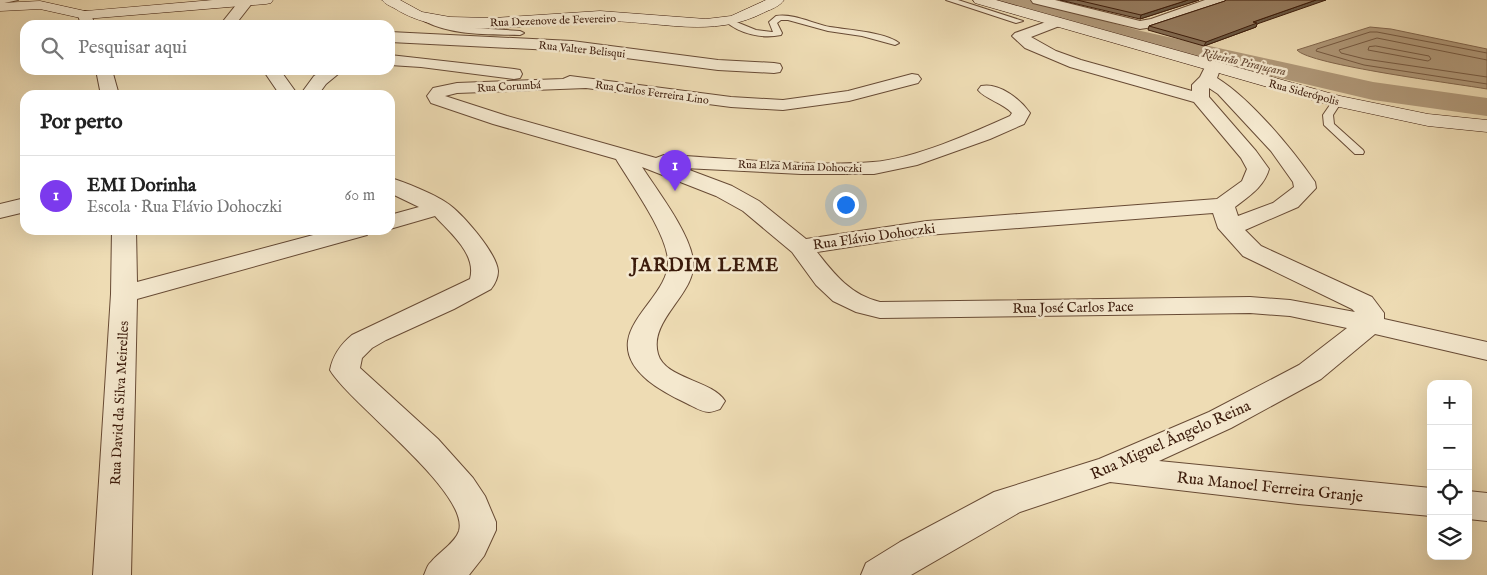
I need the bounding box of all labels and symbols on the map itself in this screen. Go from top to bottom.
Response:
street label: Rua Dezenove de Fevereiro [490,12,616,30]
street label: Rua Valter Belisqui [538,38,626,62]
water label: Ribeirão Pirajuçara [1200,46,1287,79]
street label: Rua Siderópolis [1267,77,1341,109]
street label: Rua Corumbá [477,78,542,96]
street label: Rua Carlos Ferreira Lino [594,78,710,108]
pin: 1 [659,150,691,191]
street label: Rua Elza Marina Dohoczki [738,158,862,176]
your location [833,192,859,218]
street label: Rua Flávio Dohoczki [812,219,937,254]
district label: JARDIM LEME [628,254,779,278]
street label: Rua José Carlos Pace [1012,298,1134,318]
street label: Rua David da Silva Meirelles [107,320,133,486]
street label: Rua Miguel Ângelo Reina [1087,395,1254,485]
street label: Rua Manoel Ferreira Granje [1176,468,1364,508]

